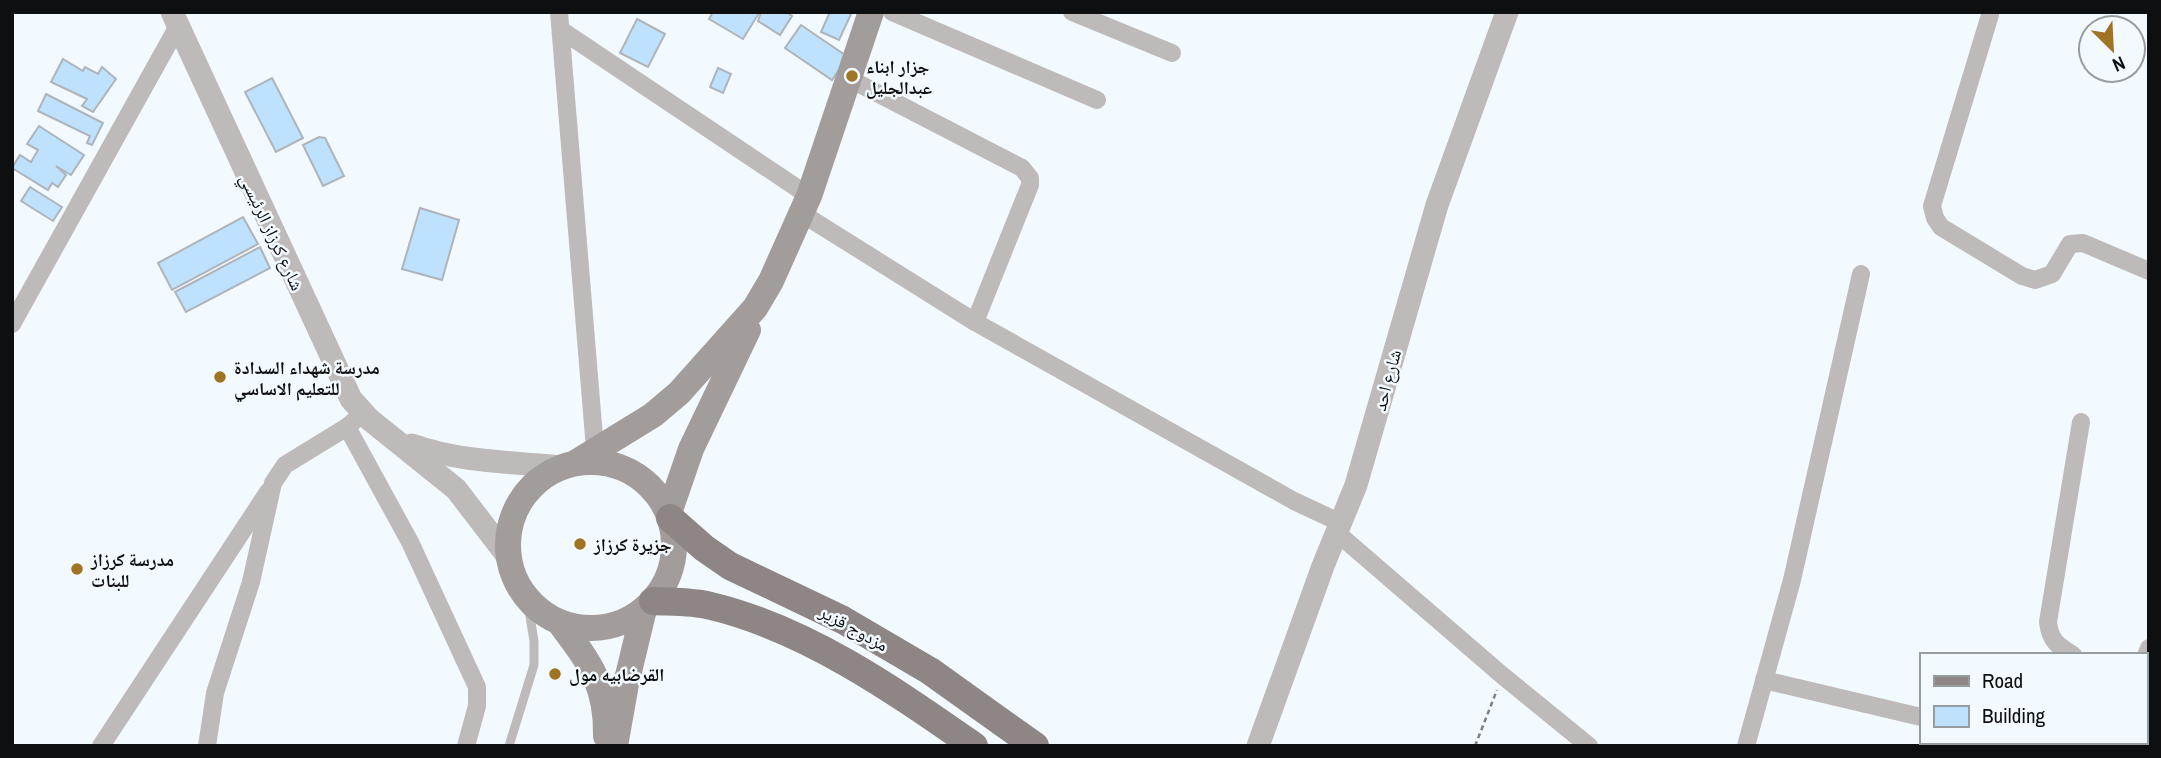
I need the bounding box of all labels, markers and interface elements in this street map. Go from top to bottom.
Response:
north arrow [2077,14,2147,84]
text: N [2108,50,2129,79]
place label: جزار ابناء عبدالجليل [866,54,932,100]
marker: جزار ابناء عبدالجليل [844,68,860,84]
street label: شارع كرزاز الرئيسي [232,169,310,296]
street label: شارع احد [1367,347,1407,413]
place label: مدرسة شهداء السدادة للتعليم الاساسي [234,355,380,403]
marker: مدرسة شهداء السدادة للتعليم الاساسي [212,369,228,385]
place label: جزيرة كرزاز [593,532,672,557]
marker: جزيرة كرزاز [572,536,588,552]
place label: مدرسة كرزاز للبنات [90,547,174,593]
marker: مدرسة كرزاز للبنات [69,561,85,577]
street label: مزدوج قزير [814,598,893,657]
legend [1920,653,2147,744]
place label: القرضابيه مول [569,662,664,687]
marker: القرضابيه مول [547,666,563,682]
text: Road [1982,666,2023,695]
text: Building [1982,701,2046,730]

